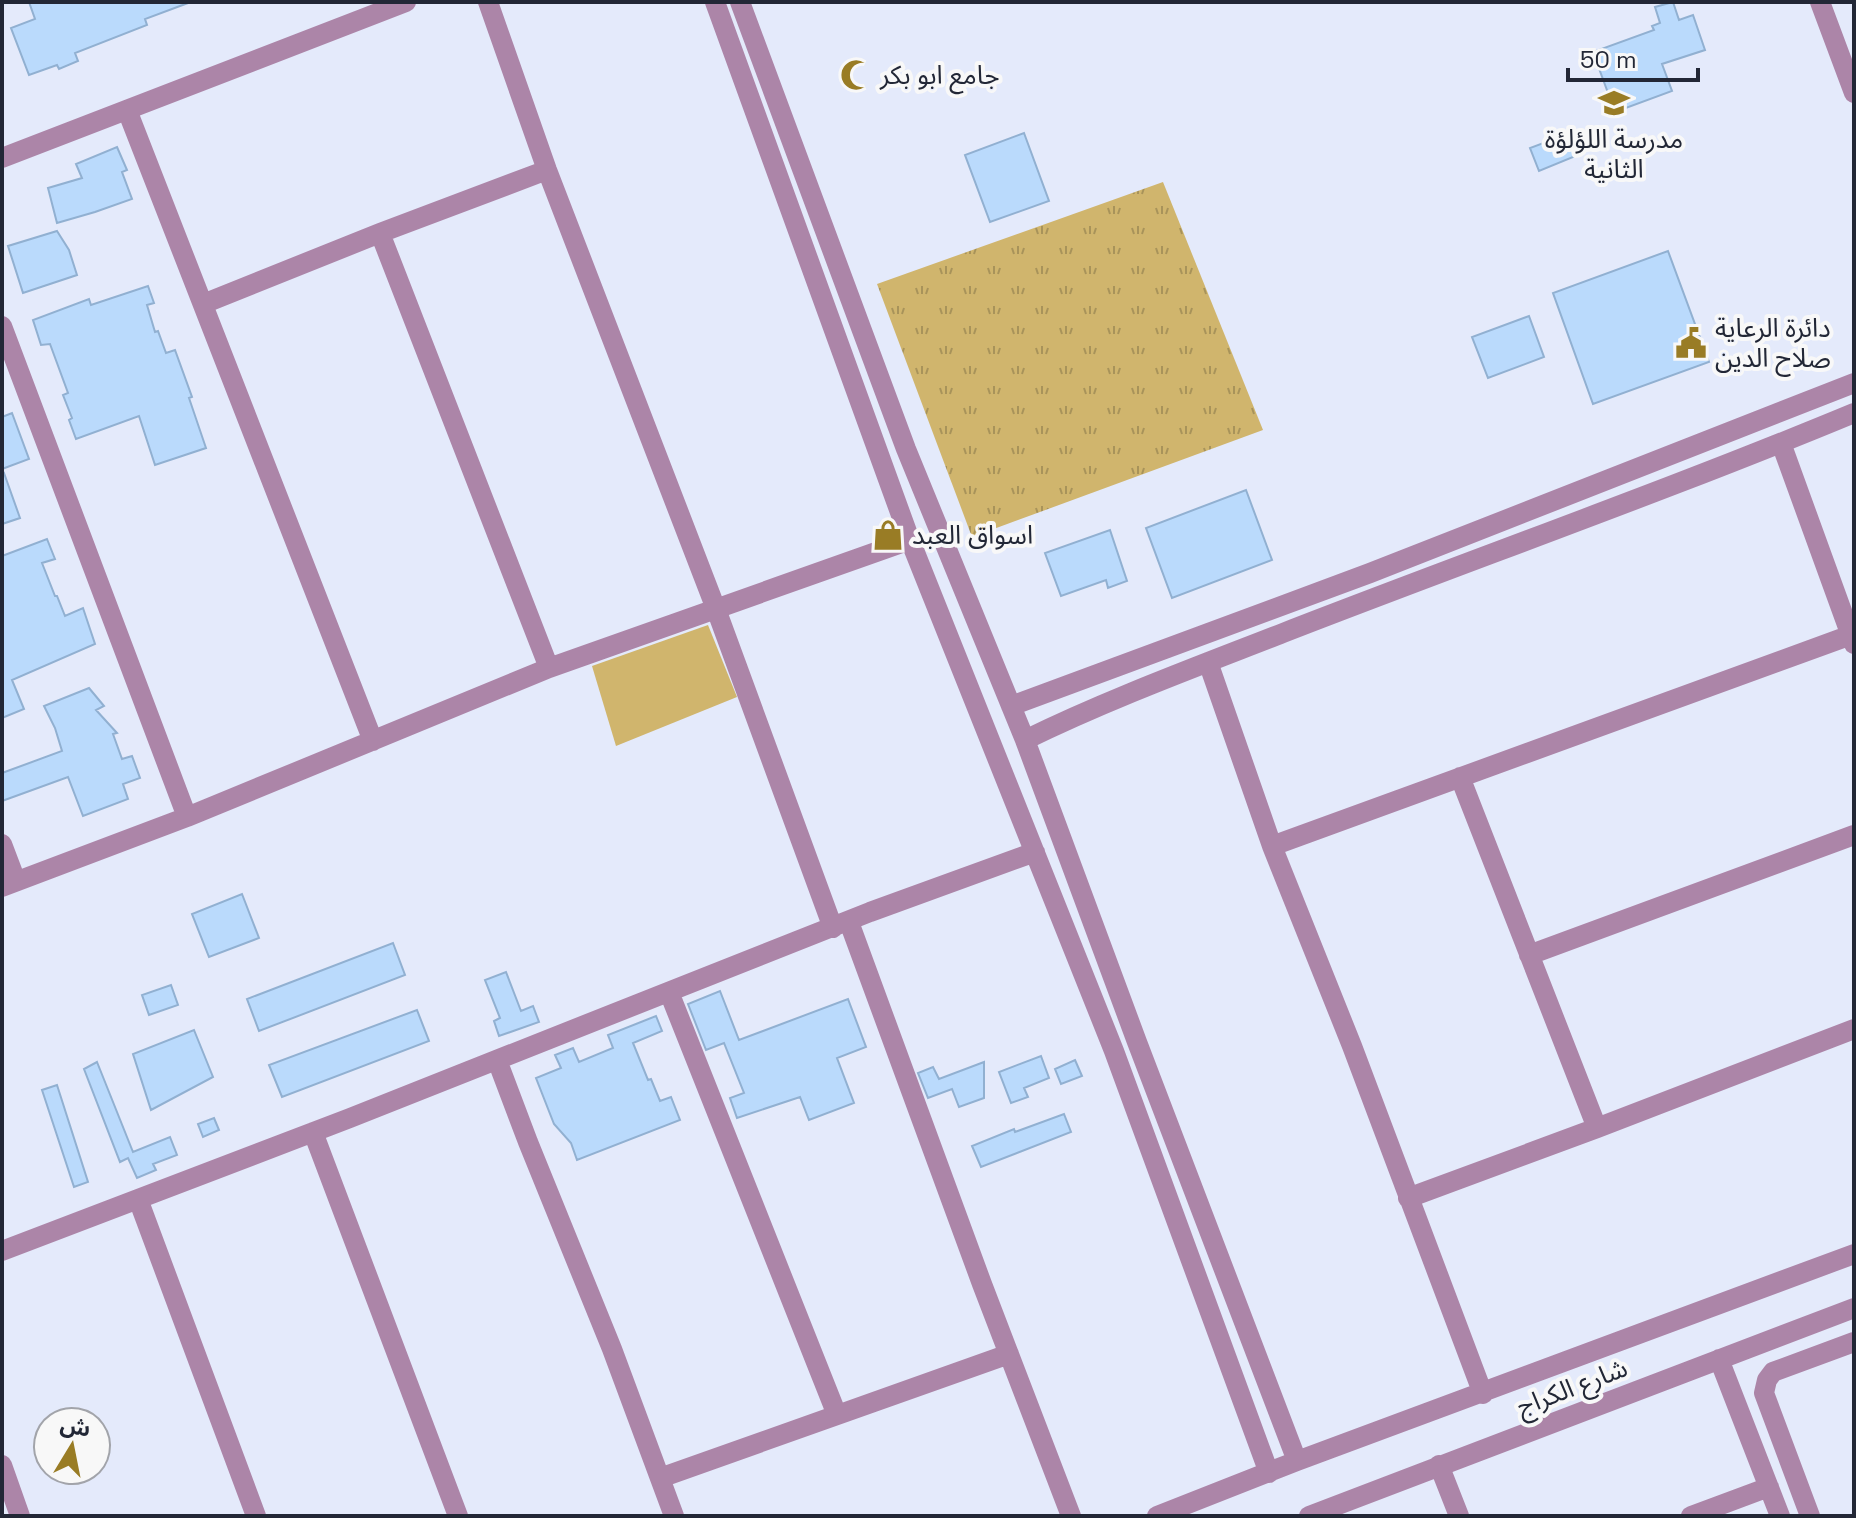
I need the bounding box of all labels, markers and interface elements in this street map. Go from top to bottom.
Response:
scale bar [1568,32,1698,82]
text: 50 m [1580,44,1637,75]
mosque icon: جامع ابو بكر [839,58,873,92]
place label: جامع ابو بكر [879,58,1000,95]
school or university icon: مدرسة اللؤلؤة الثانية [1597,86,1631,120]
place label: مدرسة اللؤلؤة الثانية [1545,122,1683,186]
place label: دائرة الرعاية صلاح الدين [1715,311,1831,377]
public building icon: دائرة الرعاية صلاح الدين [1674,326,1708,360]
shop icon: اسواق العبد [871,518,905,552]
place label: اسواق العبد [912,518,1033,552]
street label: شارع الكراج [1512,1350,1633,1426]
north arrow [32,1406,112,1486]
text: ش [58,1410,93,1443]

